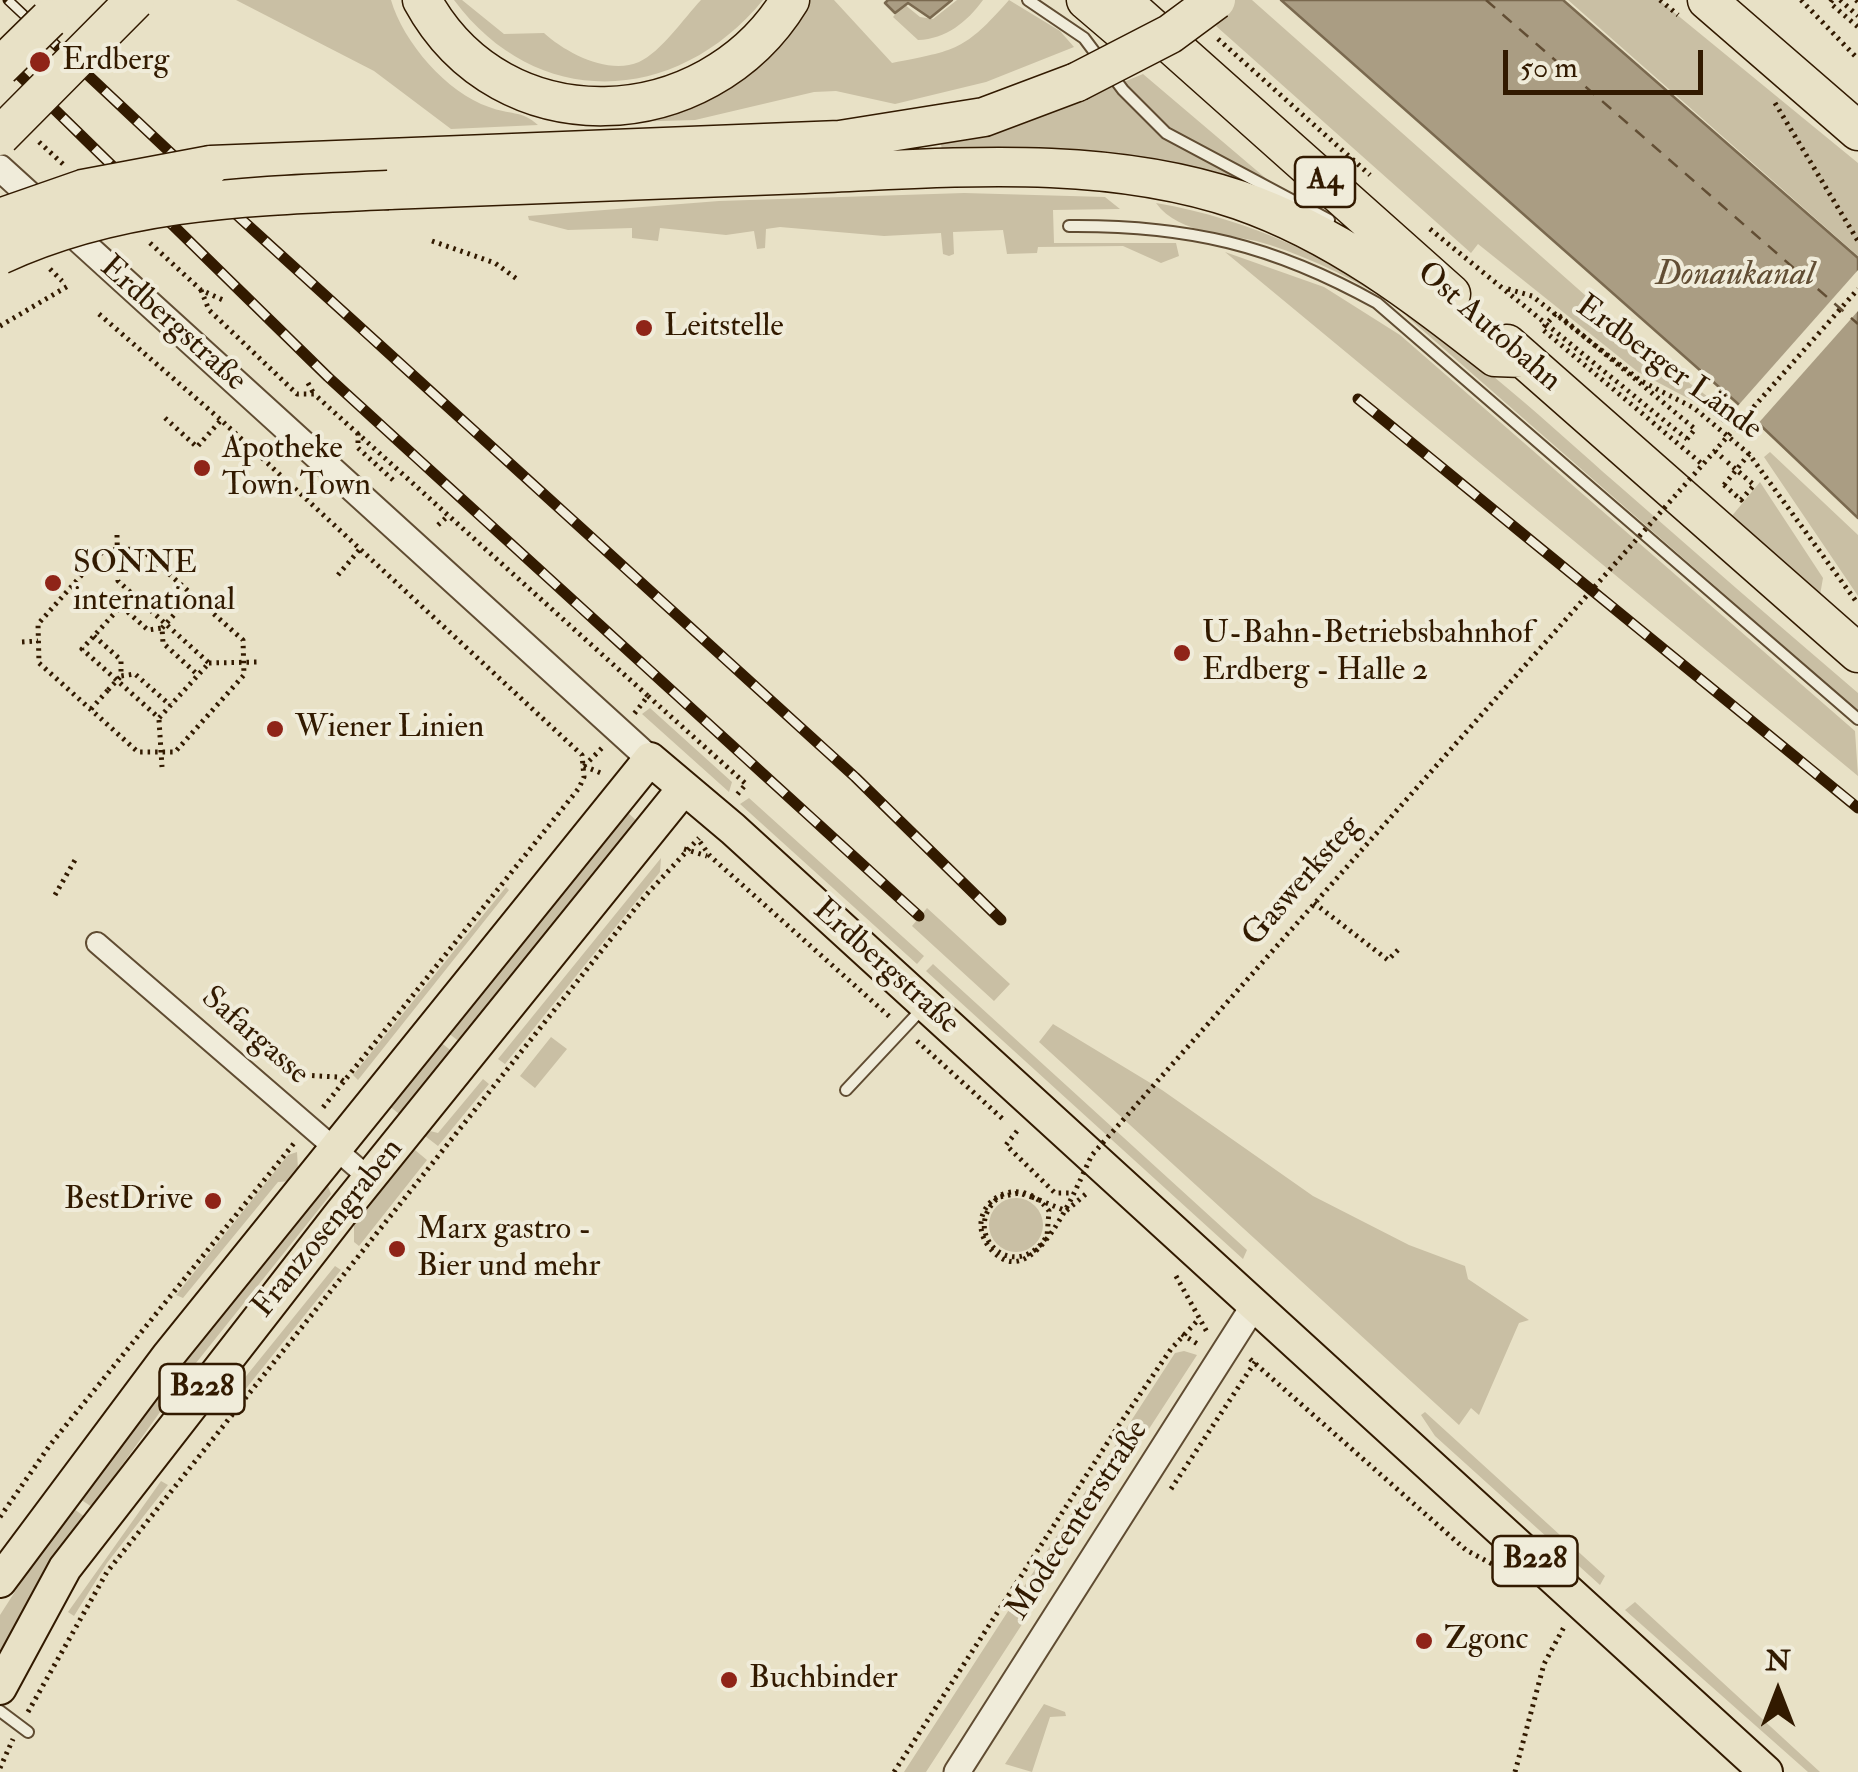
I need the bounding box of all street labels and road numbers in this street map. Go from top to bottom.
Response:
road number: A4 [1295,157,1355,207]
street label: Erdbergstraße [91,249,253,401]
street label: Ost Autobahn [1408,255,1568,401]
street label: Erdberger Lände [1567,288,1769,450]
street label: Gaswerksteg [1236,809,1370,955]
street label: Erdbergstraße [804,892,966,1044]
street label: Safargasse [192,980,316,1094]
street label: Franzosengraben [245,1132,413,1326]
road number: B228 [160,1364,244,1414]
street label: Modecenterstraße [1000,1414,1158,1628]
road number: B228 [1492,1536,1578,1586]

